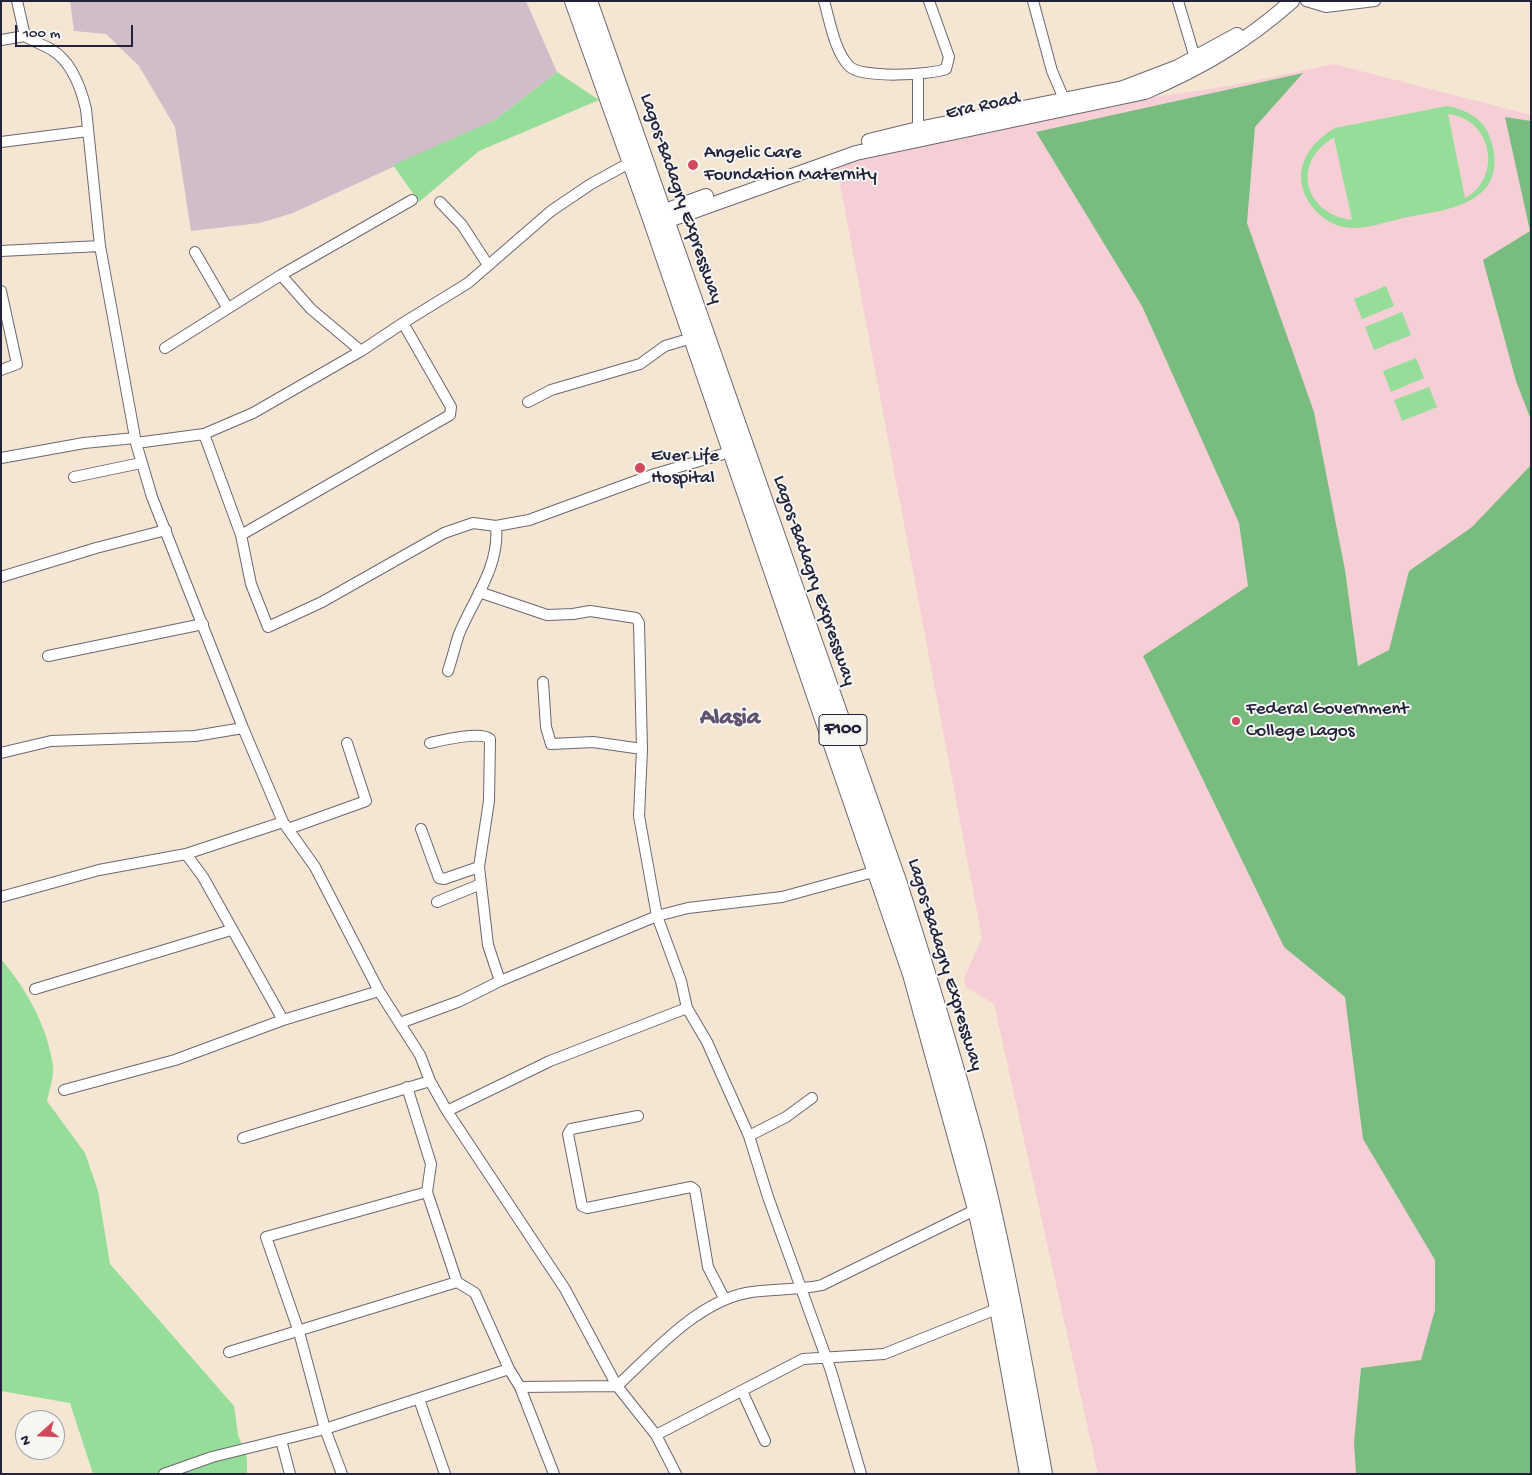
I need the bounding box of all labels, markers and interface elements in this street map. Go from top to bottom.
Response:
scale bar [18,15,135,47]
text: 100 m [23,25,60,43]
street label: Era Road [944,88,1022,126]
street label: Lagos-Badagry Expressway [633,91,727,307]
place label: Angelic Care Foundation Maternity [704,143,877,187]
marker: Angelic Care Foundation Maternity [686,158,700,172]
place label: Ever Life Hospital [651,446,719,490]
marker: Ever Life Hospital [633,461,647,475]
street label: Lagos-Badagry Expressway [766,473,860,689]
place label: Federal Government College Lagos [1246,699,1408,743]
district label: Alasia [700,705,760,733]
road number: F100 [819,714,867,746]
marker: Federal Government College Lagos [1230,715,1242,727]
street label: Lagos-Badagry Expressway [901,856,987,1074]
north arrow [15,1410,65,1460]
text: N [17,1433,36,1447]

